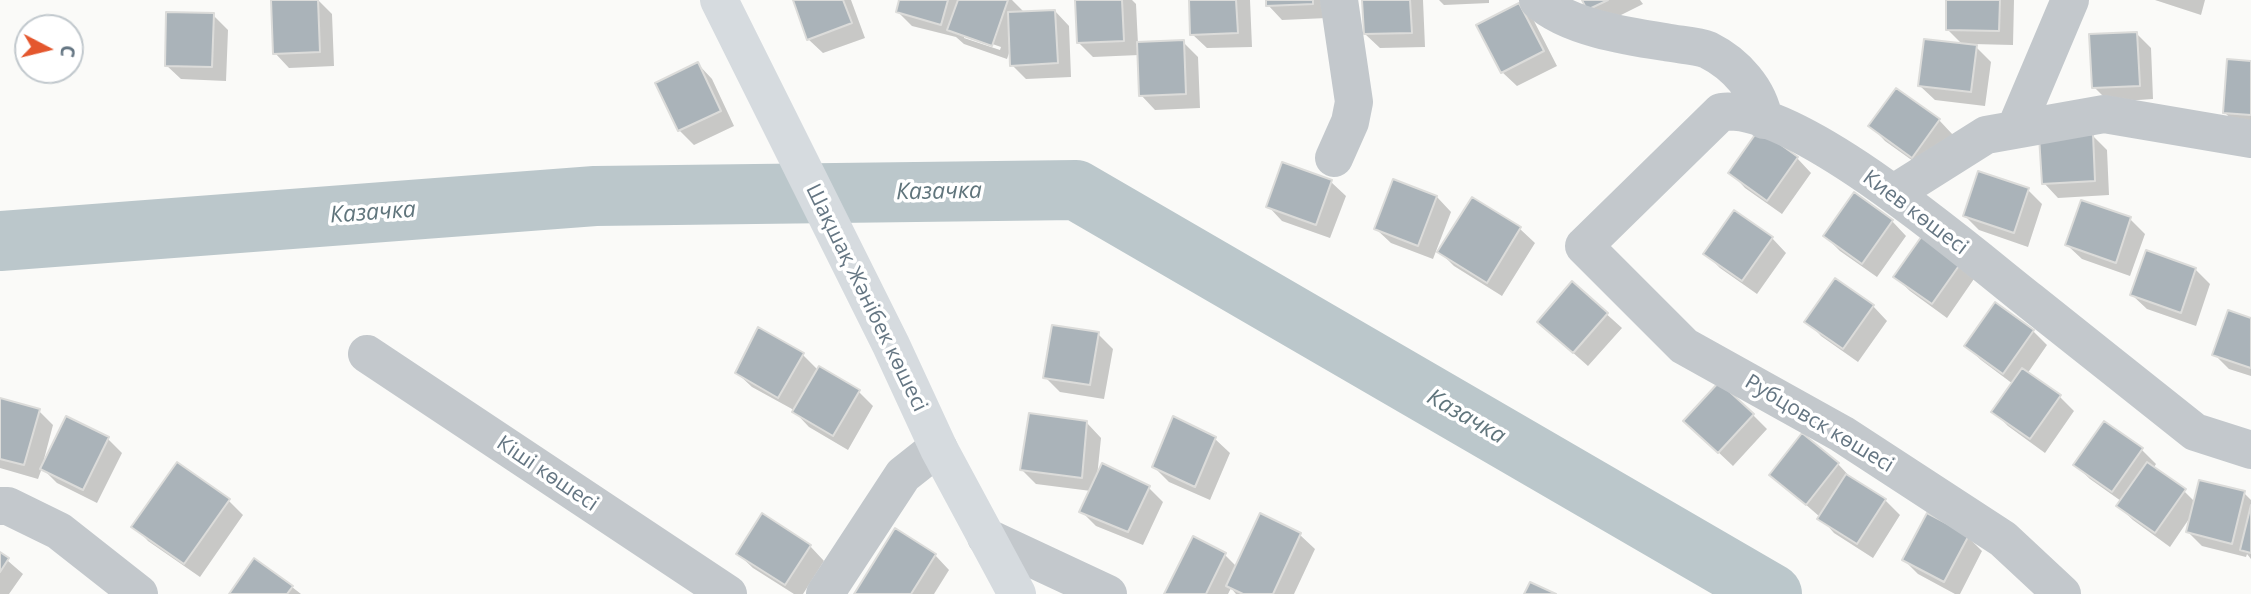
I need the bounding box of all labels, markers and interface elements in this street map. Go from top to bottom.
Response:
north arrow [14,14,84,84]
text: С [54,44,82,59]
street label: Киев көшесі [1858,165,1972,261]
water label: Казачка [896,177,982,207]
street label: Шақшақ Жәнібек көшесі [800,180,932,416]
water label: Казачка [329,196,417,230]
street label: Рубцовск көшесі [1740,370,1898,478]
water label: Казачка [1422,384,1510,450]
street label: Кіші көшесі [492,431,602,517]

